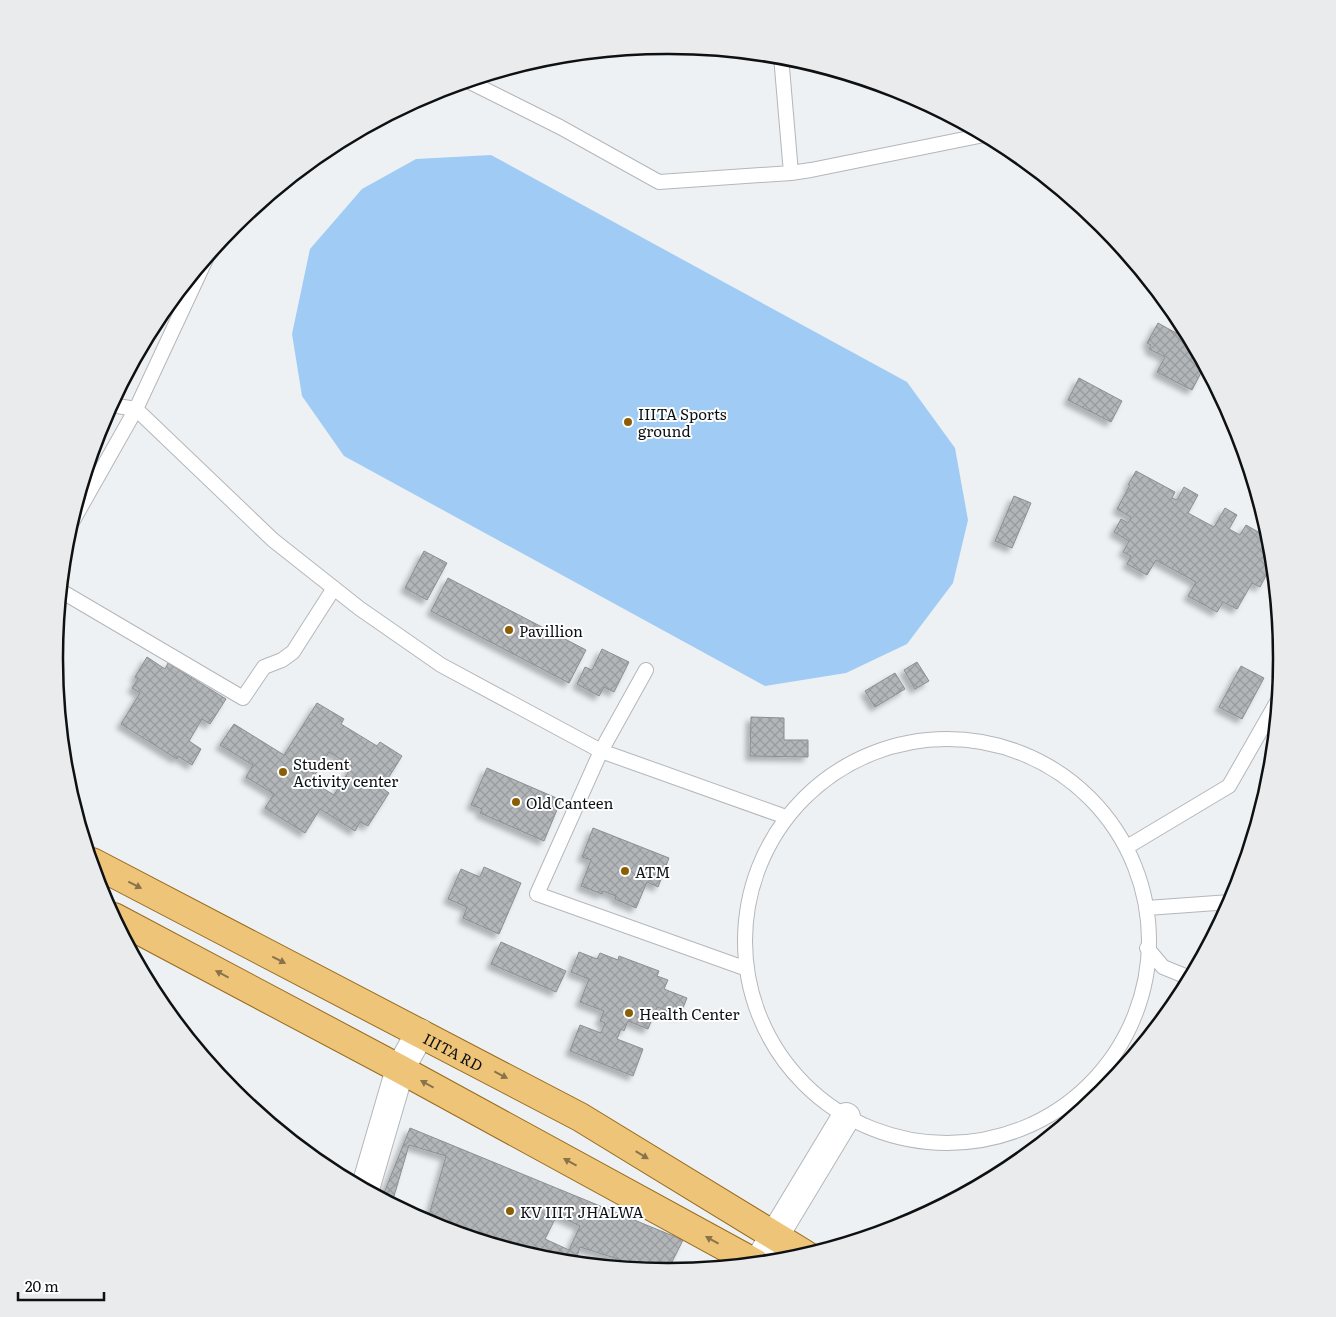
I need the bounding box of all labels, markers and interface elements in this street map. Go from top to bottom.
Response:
place label: IIITA Sports ground [638,402,727,442]
marker: IIITA Sports ground [622,416,634,428]
place label: Pavillion [519,619,583,642]
marker: Pavillion [503,624,515,636]
place label: Student Activity center [293,752,398,792]
marker: Student Activity center [277,766,289,778]
place label: Old Canteen [526,791,613,814]
marker: Old Canteen [510,796,522,808]
place label: ATM [635,860,670,883]
marker: ATM [619,865,631,877]
one-way arrow [128,881,142,889]
one-way arrow [272,956,287,964]
one-way arrow [215,970,229,979]
place label: Health Center [639,1002,740,1025]
marker: Health Center [623,1007,635,1019]
street label: IIITA RD [420,1026,487,1076]
one-way arrow [494,1071,508,1079]
one-way arrow [420,1080,435,1088]
one-way arrow [636,1150,649,1160]
one-way arrow [562,1158,577,1166]
place label: KV IIIT JHALWA [520,1200,644,1223]
marker: KV IIIT JHALWA [504,1205,516,1217]
one-way arrow [705,1236,720,1244]
scale bar [18,1270,104,1302]
text: 20 m [25,1274,59,1297]

